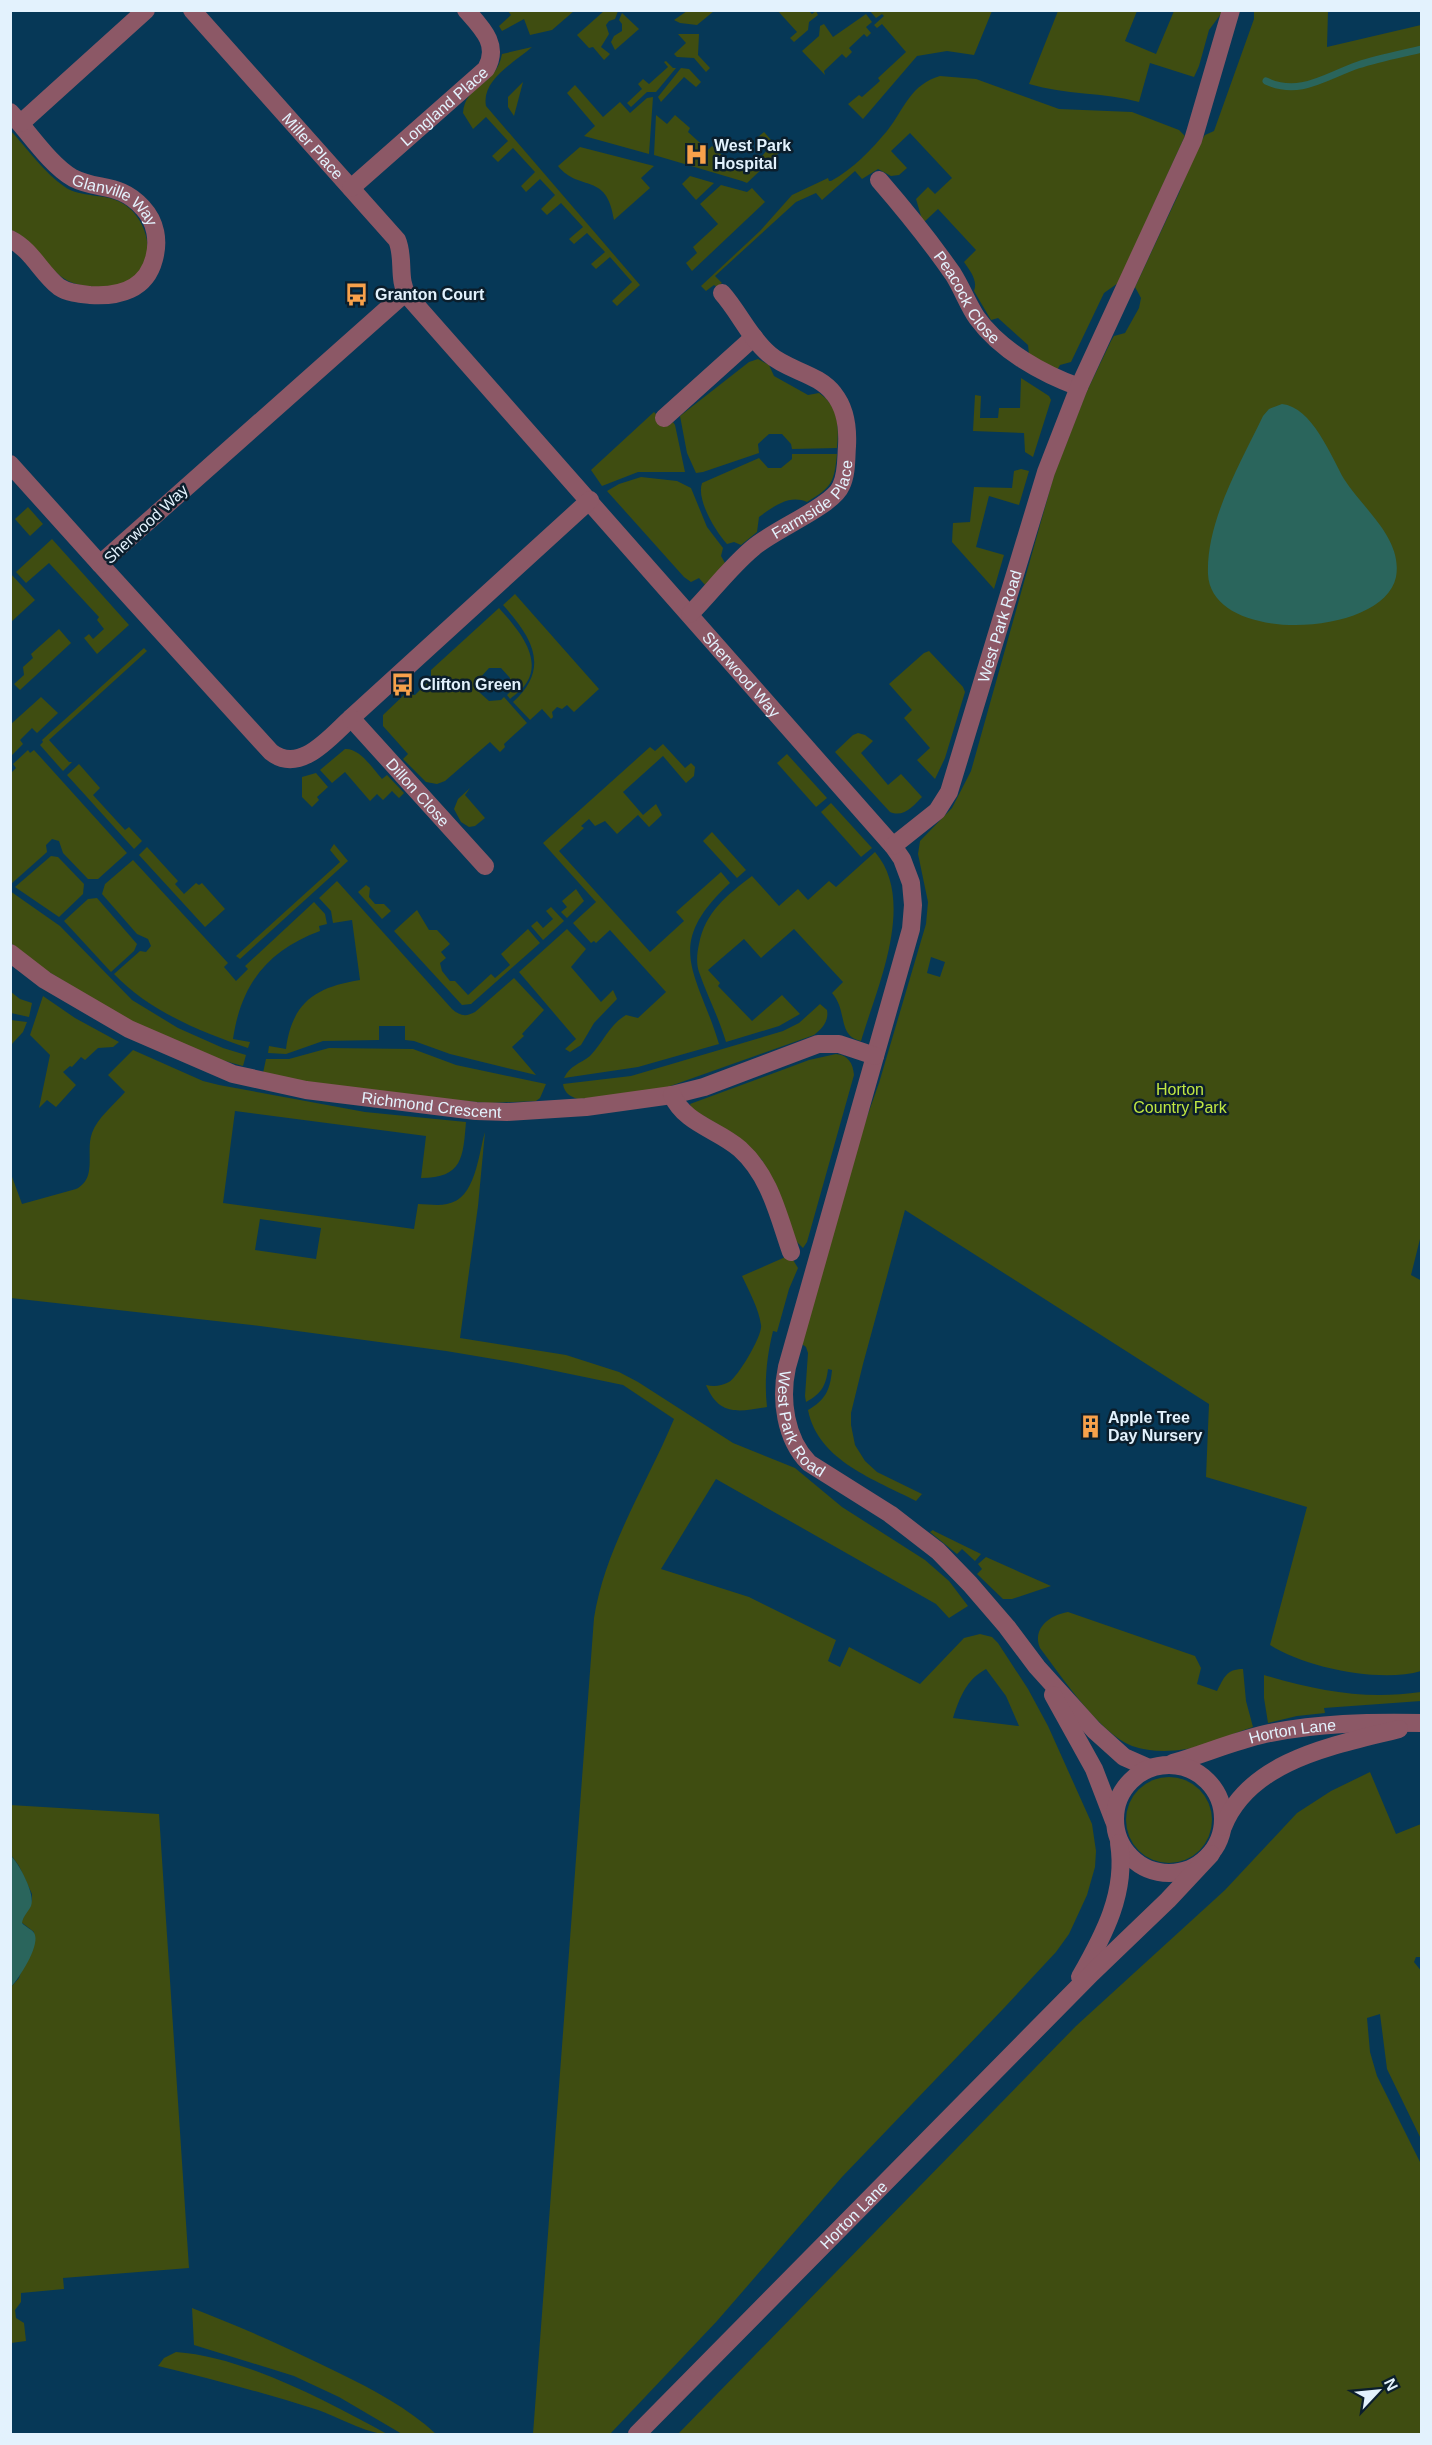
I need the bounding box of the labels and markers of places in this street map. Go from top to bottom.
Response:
place label: West Park Hospital [714,137,791,172]
hospital icon: West Park Hospital [683,141,709,167]
bus stop icon: Granton Court [344,281,370,307]
place label: Granton Court [375,286,485,303]
bus stop icon: Clifton Green [389,671,415,697]
place label: Clifton Green [420,676,521,693]
place label: Apple Tree Day Nursery [1108,1409,1202,1444]
building icon: Apple Tree Day Nursery [1077,1413,1103,1439]

